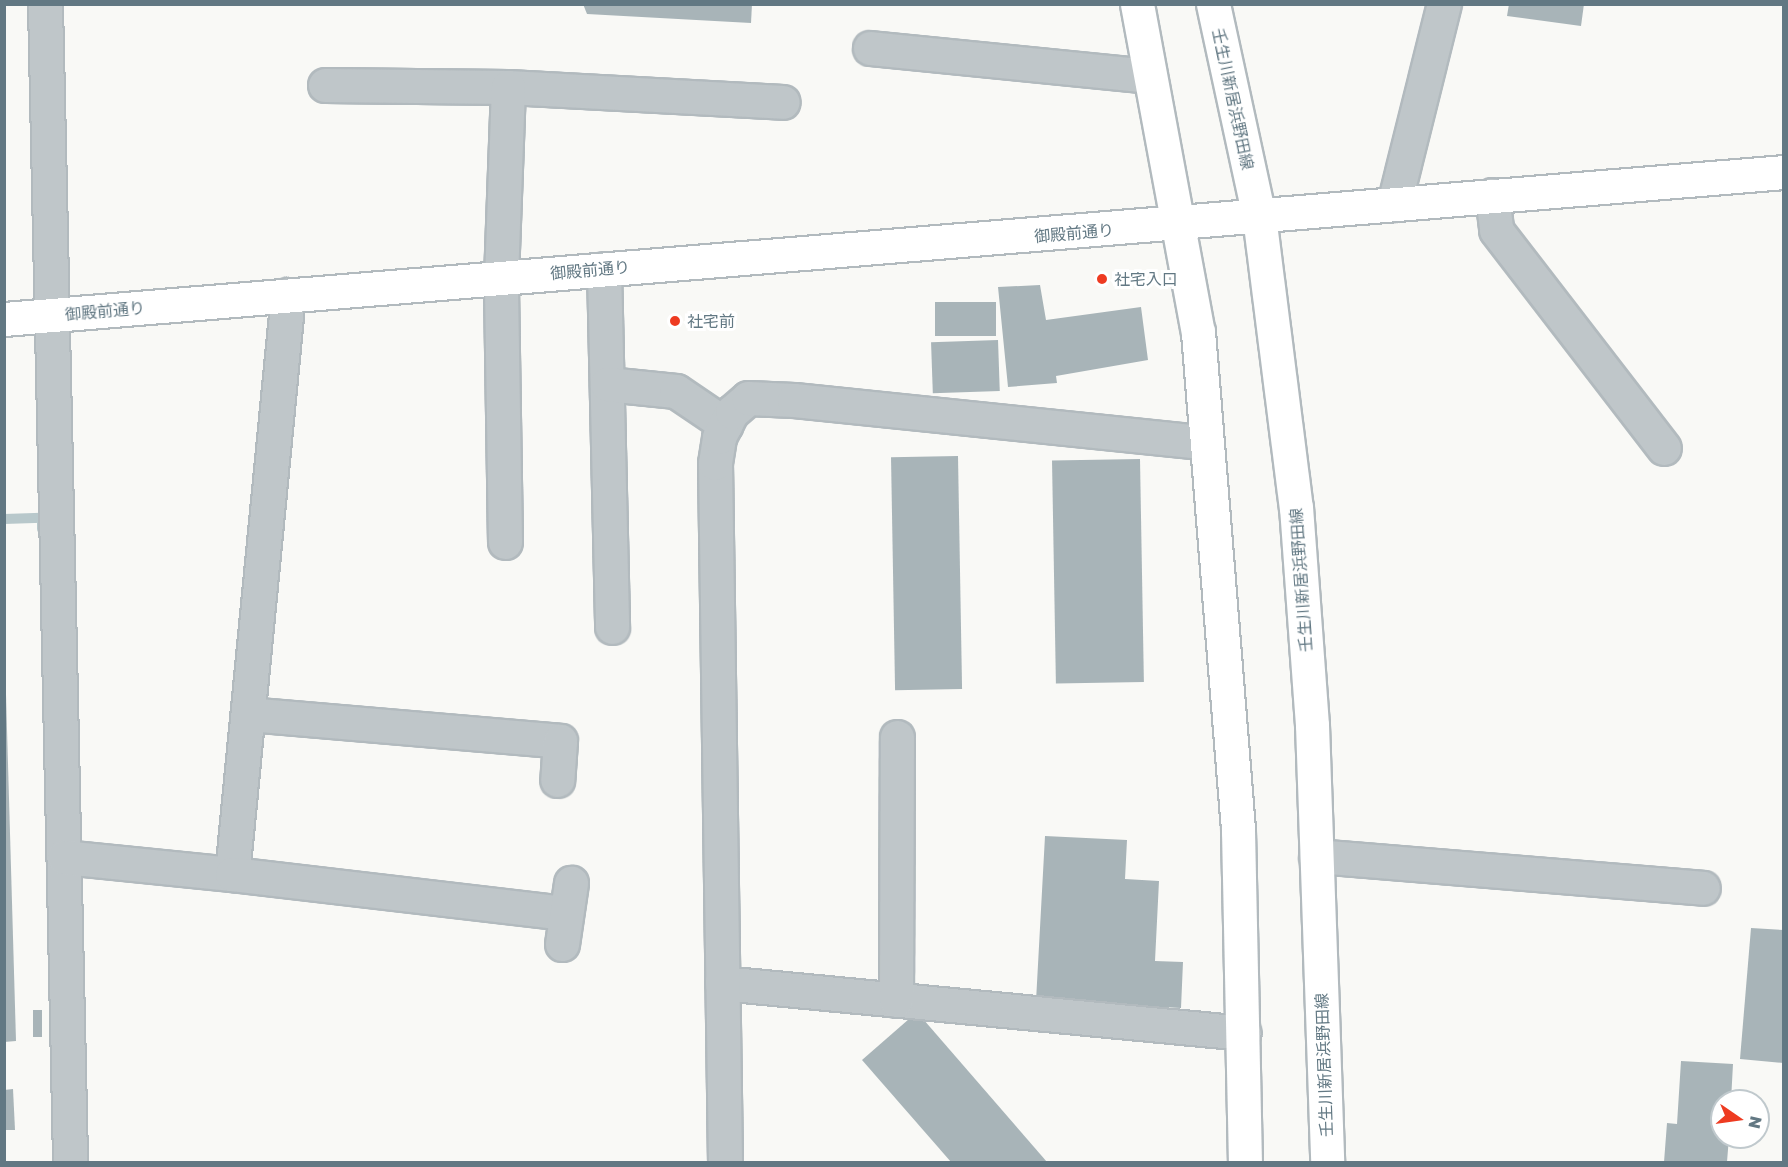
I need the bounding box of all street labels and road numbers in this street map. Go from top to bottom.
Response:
street label: 壬生川新居浜野田線 [1209,27,1257,171]
street label: 御殿前通り [1033,220,1115,246]
street label: 御殿前通り [549,257,631,283]
street label: 御殿前通り [64,298,146,324]
street label: 壬生川新居浜野田線 [1286,508,1316,652]
street label: 壬生川新居浜野田線 [1312,993,1336,1137]

